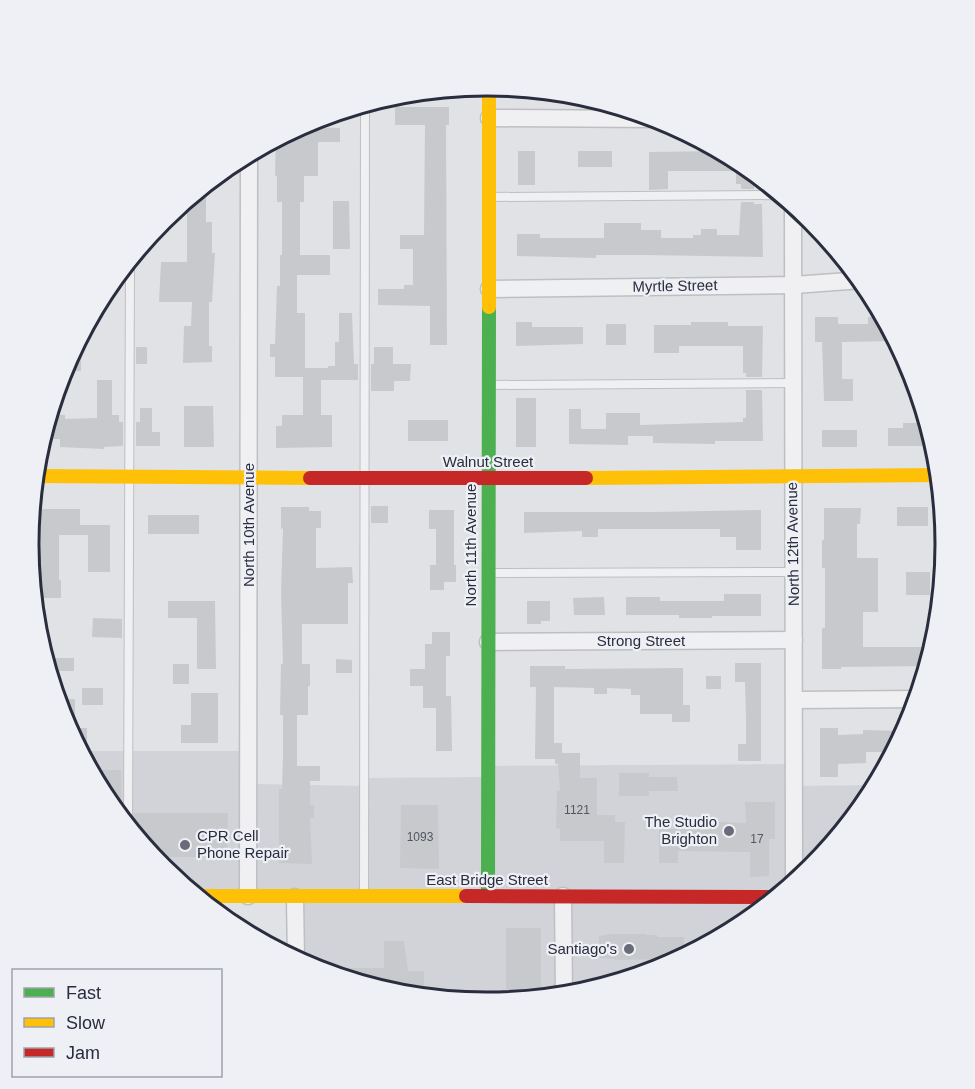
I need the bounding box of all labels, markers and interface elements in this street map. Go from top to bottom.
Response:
street label: Myrtle Street [632,276,718,295]
street label: Walnut Street [443,453,534,470]
street label: North 10th Avenue [240,463,257,587]
street label: North 12th Avenue [783,482,802,606]
street label: North 11th Avenue [462,484,479,606]
street label: Strong Street [597,632,686,649]
house number: 1121 [564,803,590,817]
place label: The Studio Brighton [644,813,717,847]
marker: The Studio Brighton [722,824,736,838]
place label: CPR Cell Phone Repair [197,827,289,861]
house number: 1093 [407,830,434,844]
house number: 17 [750,832,764,846]
marker: CPR Cell Phone Repair [178,838,192,852]
street label: East Bridge Street [426,871,549,888]
place label: Santiago's [547,940,617,957]
marker: Santiago's [622,942,636,956]
legend [12,969,222,1077]
text: Fast [66,983,101,1003]
text: Slow [66,1013,106,1033]
text: Jam [66,1043,100,1063]

